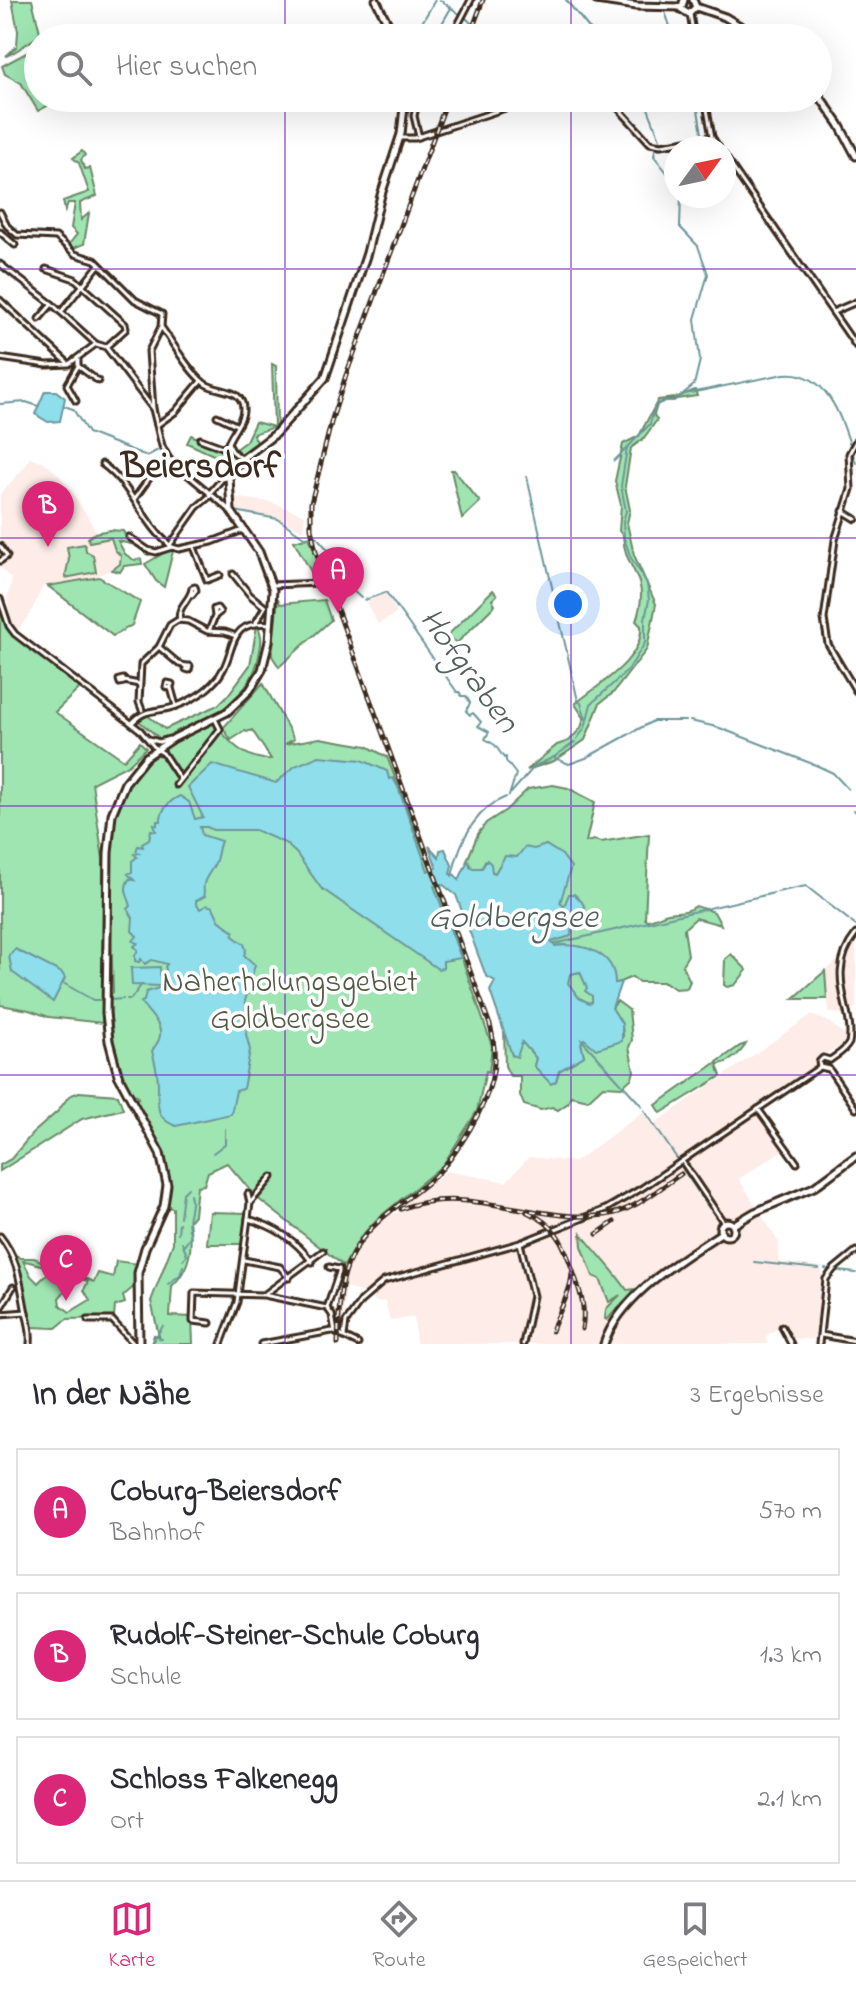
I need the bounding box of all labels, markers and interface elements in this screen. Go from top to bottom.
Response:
search box [24,24,832,112]
icon: search [52,46,96,90]
text: Hier suchen [116,46,257,90]
north arrow [664,136,736,208]
district label: Beiersdorf [119,442,282,495]
pin: B [22,481,74,547]
pin: A [312,547,364,613]
your location [548,584,588,624]
water label: Hofgraben [405,598,531,745]
water label: Goldbergsee [428,894,600,944]
park label: Naherholungsgebiet Goldbergsee [162,960,418,1044]
pin: C [40,1235,92,1301]
text: In der Nähe [32,1371,190,1421]
text: 3 Ergebnisse [690,1377,824,1415]
text: Coburg-Beiersdorf [110,1471,341,1515]
text: A [52,1493,68,1531]
text: 570 m [759,1493,822,1531]
text: Bahnhof [110,1515,205,1553]
text: Rudolf-Steiner-Schule Coburg [110,1615,479,1659]
text: B [51,1637,69,1675]
text: 1.3 km [760,1637,822,1675]
text: Schule [110,1659,181,1697]
text: Schloss Falkenegg [110,1759,338,1803]
text: C [53,1781,67,1819]
text: 2.1 km [757,1781,822,1819]
text: Ort [110,1803,144,1841]
tab: Karte [109,1897,155,1977]
tab: Route [372,1897,426,1977]
tab: Gespeichert [643,1897,747,1977]

